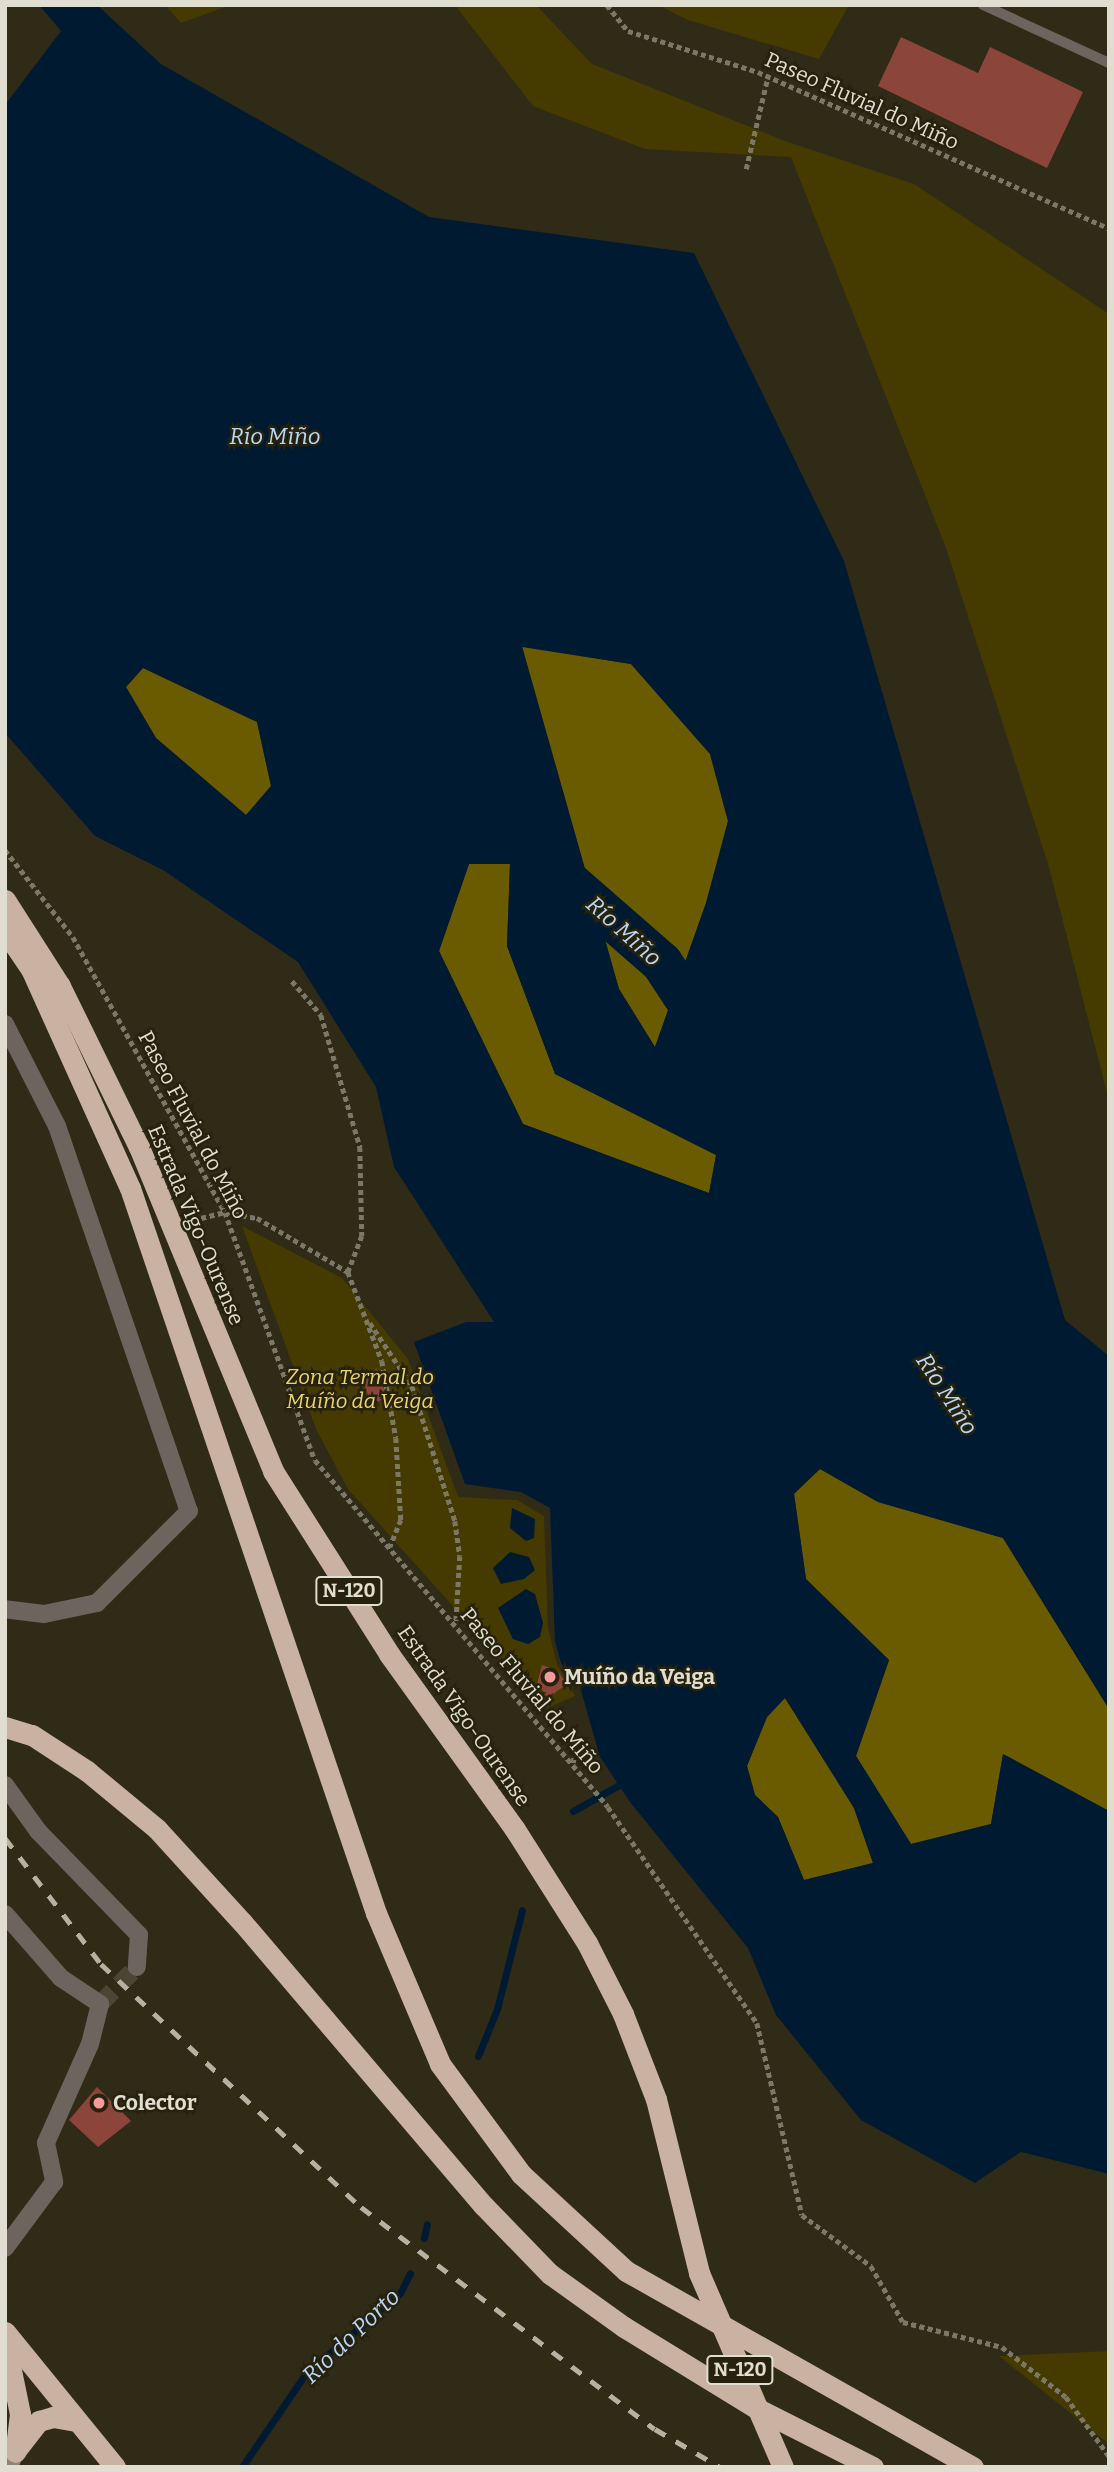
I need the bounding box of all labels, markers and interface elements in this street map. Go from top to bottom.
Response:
street label: Paseo Fluvial do Miño [761,47,963,155]
water label: Río Miño [229,422,321,450]
water label: Río Miño [581,890,667,972]
street label: Paseo Fluvial do Miño [133,1027,253,1223]
street label: Estrada Vigo-Ourense [142,1121,250,1329]
water label: Río Miño [911,1348,983,1440]
park label: Zona Termal do Muíño da Veiga [286,1364,434,1414]
road number: N-120 [314,1576,384,1606]
street label: Paseo Fluvial do Miño [455,1603,609,1779]
street label: Estrada Vigo-Ourense [392,1621,536,1811]
place label: Muíño da Veiga [564,1664,715,1690]
marker: Muíño da Veiga [542,1669,558,1685]
place label: Colector [113,2090,196,2116]
marker: Colector [91,2095,107,2111]
water label: Río do Porto [297,2283,405,2389]
road number: N-120 [705,2354,775,2386]

